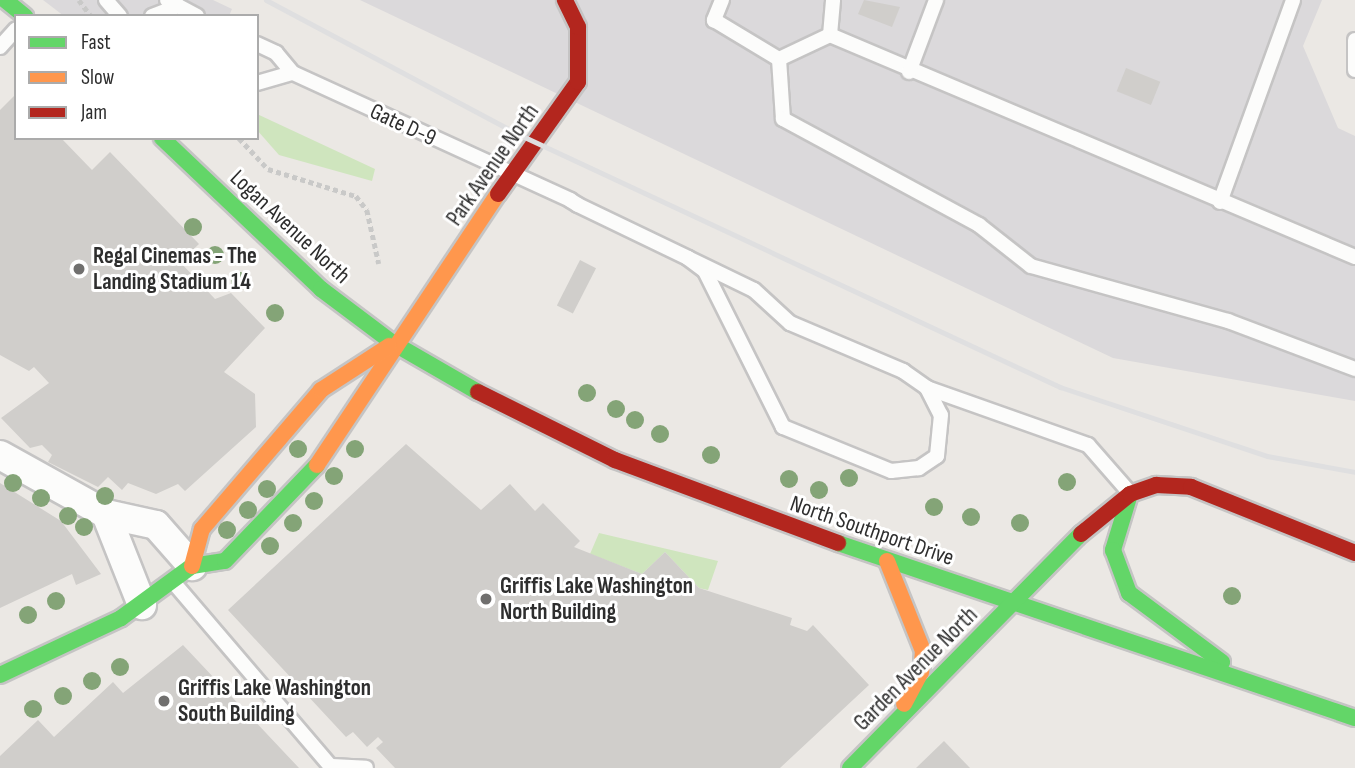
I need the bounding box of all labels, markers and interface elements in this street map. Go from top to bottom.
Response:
legend [14,14,259,140]
text: Fast [81,30,111,55]
text: Slow [81,65,114,90]
street label: Gate D-9 [365,98,441,152]
street label: Park Avenue North [441,99,545,231]
text: Jam [81,100,107,125]
street label: Logan Avenue North [224,164,356,290]
place label: Regal Cinemas - The Landing Stadium 14 [93,242,257,296]
marker: Regal Cinemas - The Landing Stadium 14 [71,261,87,277]
street label: North Southport Drive [787,490,957,572]
place label: Griffis Lake Washington North Building [500,572,693,626]
marker: Griffis Lake Washington North Building [478,591,494,607]
street label: Garden Avenue North [848,601,984,737]
place label: Griffis Lake Washington South Building [178,674,371,728]
marker: Griffis Lake Washington South Building [156,693,172,709]

